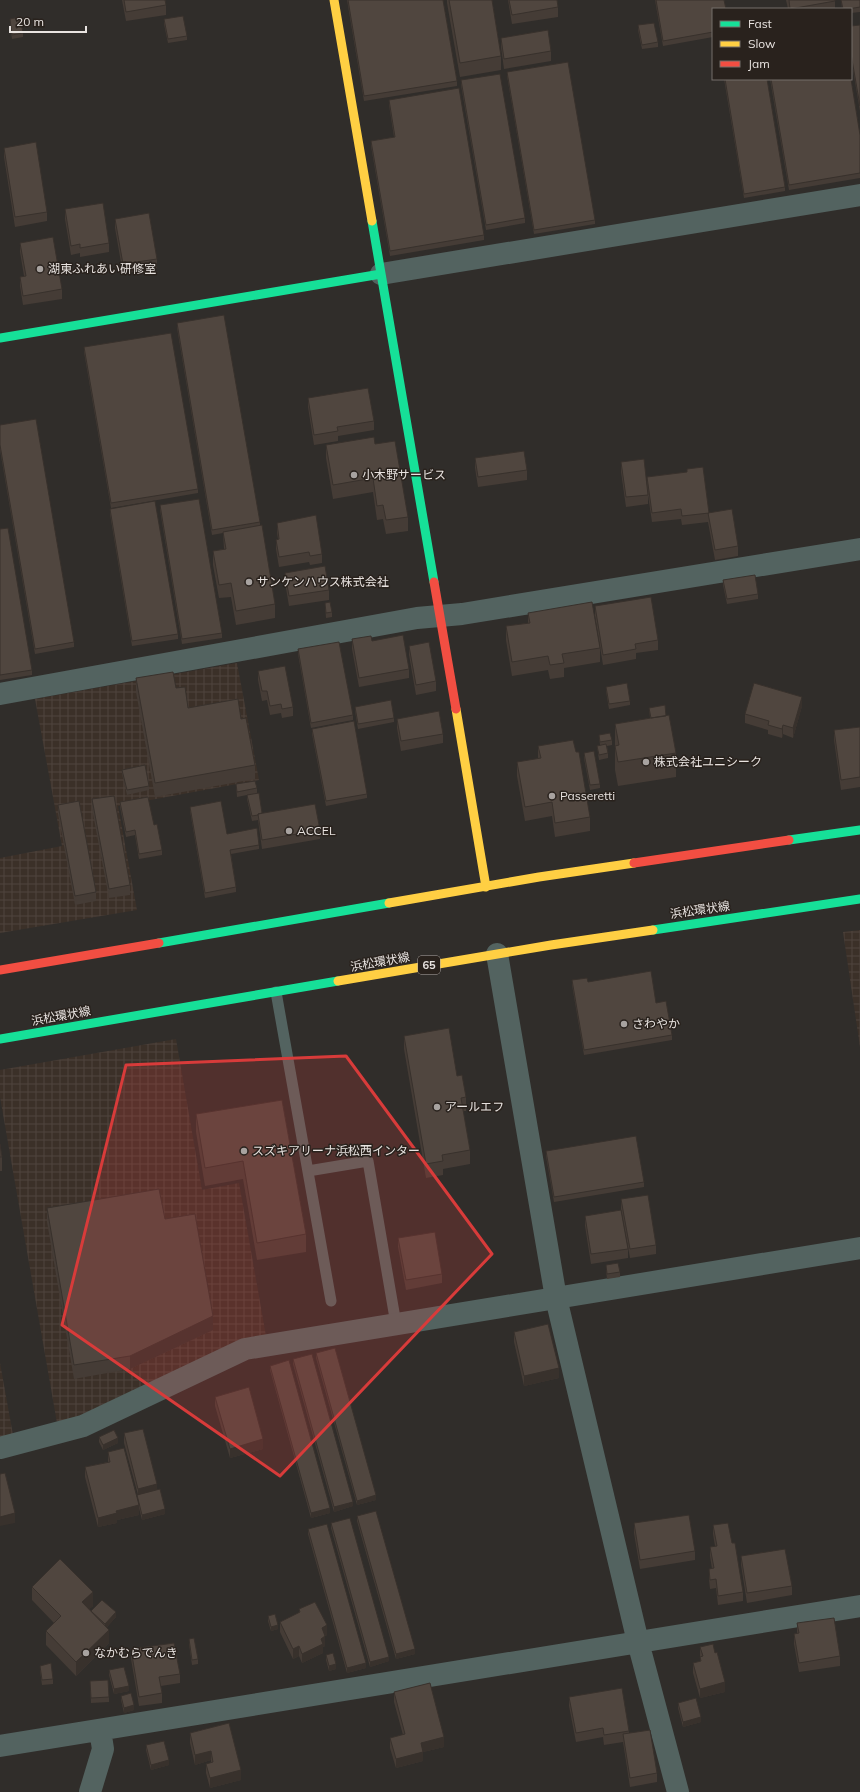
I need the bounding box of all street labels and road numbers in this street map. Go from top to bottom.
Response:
street label: 浜松環状線 [669,898,731,921]
street label: 浜松環状線 [349,949,411,974]
road number: 65 [418,956,440,974]
street label: 浜松環状線 [30,1003,92,1028]

